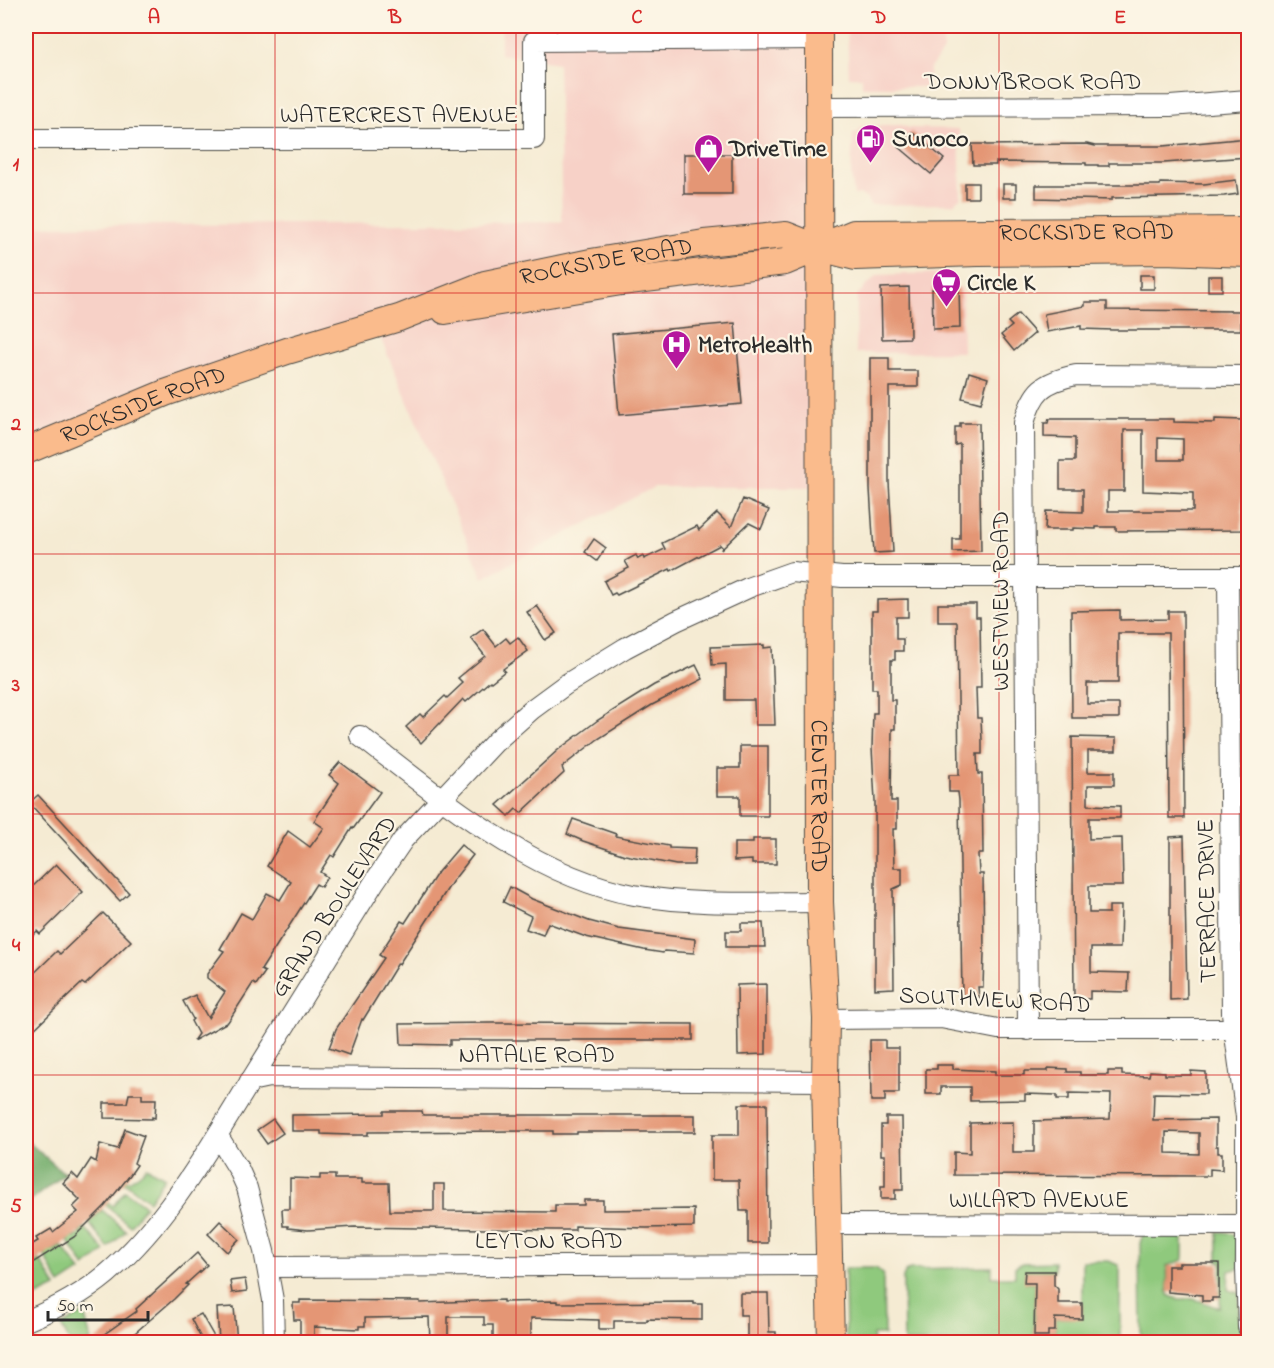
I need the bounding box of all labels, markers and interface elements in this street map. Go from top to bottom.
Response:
text: A [148,4,160,33]
text: B [387,4,402,33]
text: C [632,4,643,33]
text: D [871,4,886,33]
text: E [1114,4,1126,33]
street label: DONNYBROOK ROAD [923,66,1142,101]
street label: WATERCREST AVENUE [280,99,518,134]
fuel station icon: Sunoco [855,122,887,164]
place label: Sunoco [892,123,969,158]
shop icon: DriveTime [692,132,724,174]
place label: DriveTime [728,133,828,168]
text: 1 [13,151,20,180]
street label: ROCKSIDE ROAD [999,216,1174,252]
street label: ROCKSIDE ROAD [517,230,695,296]
supermarket icon: Circle K [930,266,962,308]
place label: Circle K [967,267,1036,302]
hospital icon: MetroHealth [661,328,693,370]
place label: MetroHealth [698,329,812,364]
street label: ROCKSIDE ROAD [56,358,231,455]
text: 2 [10,411,21,440]
street label: WESTVIEW ROAD [985,511,1020,691]
text: 3 [11,672,20,701]
street label: CENTER ROAD [800,719,835,873]
street label: GRAND BOULEVARD [263,810,407,1005]
street label: TERRACE DRIVE [1190,819,1227,983]
text: 4 [12,932,21,961]
street label: SOUTHVIEW ROAD [898,979,1092,1024]
street label: NATALIE ROAD [459,1039,615,1074]
street label: WILLARD AVENUE [949,1184,1129,1219]
text: 5 [10,1193,22,1222]
street label: LEYTON ROAD [475,1225,623,1260]
scale bar [48,1284,148,1322]
text: 50 m [57,1294,94,1320]

